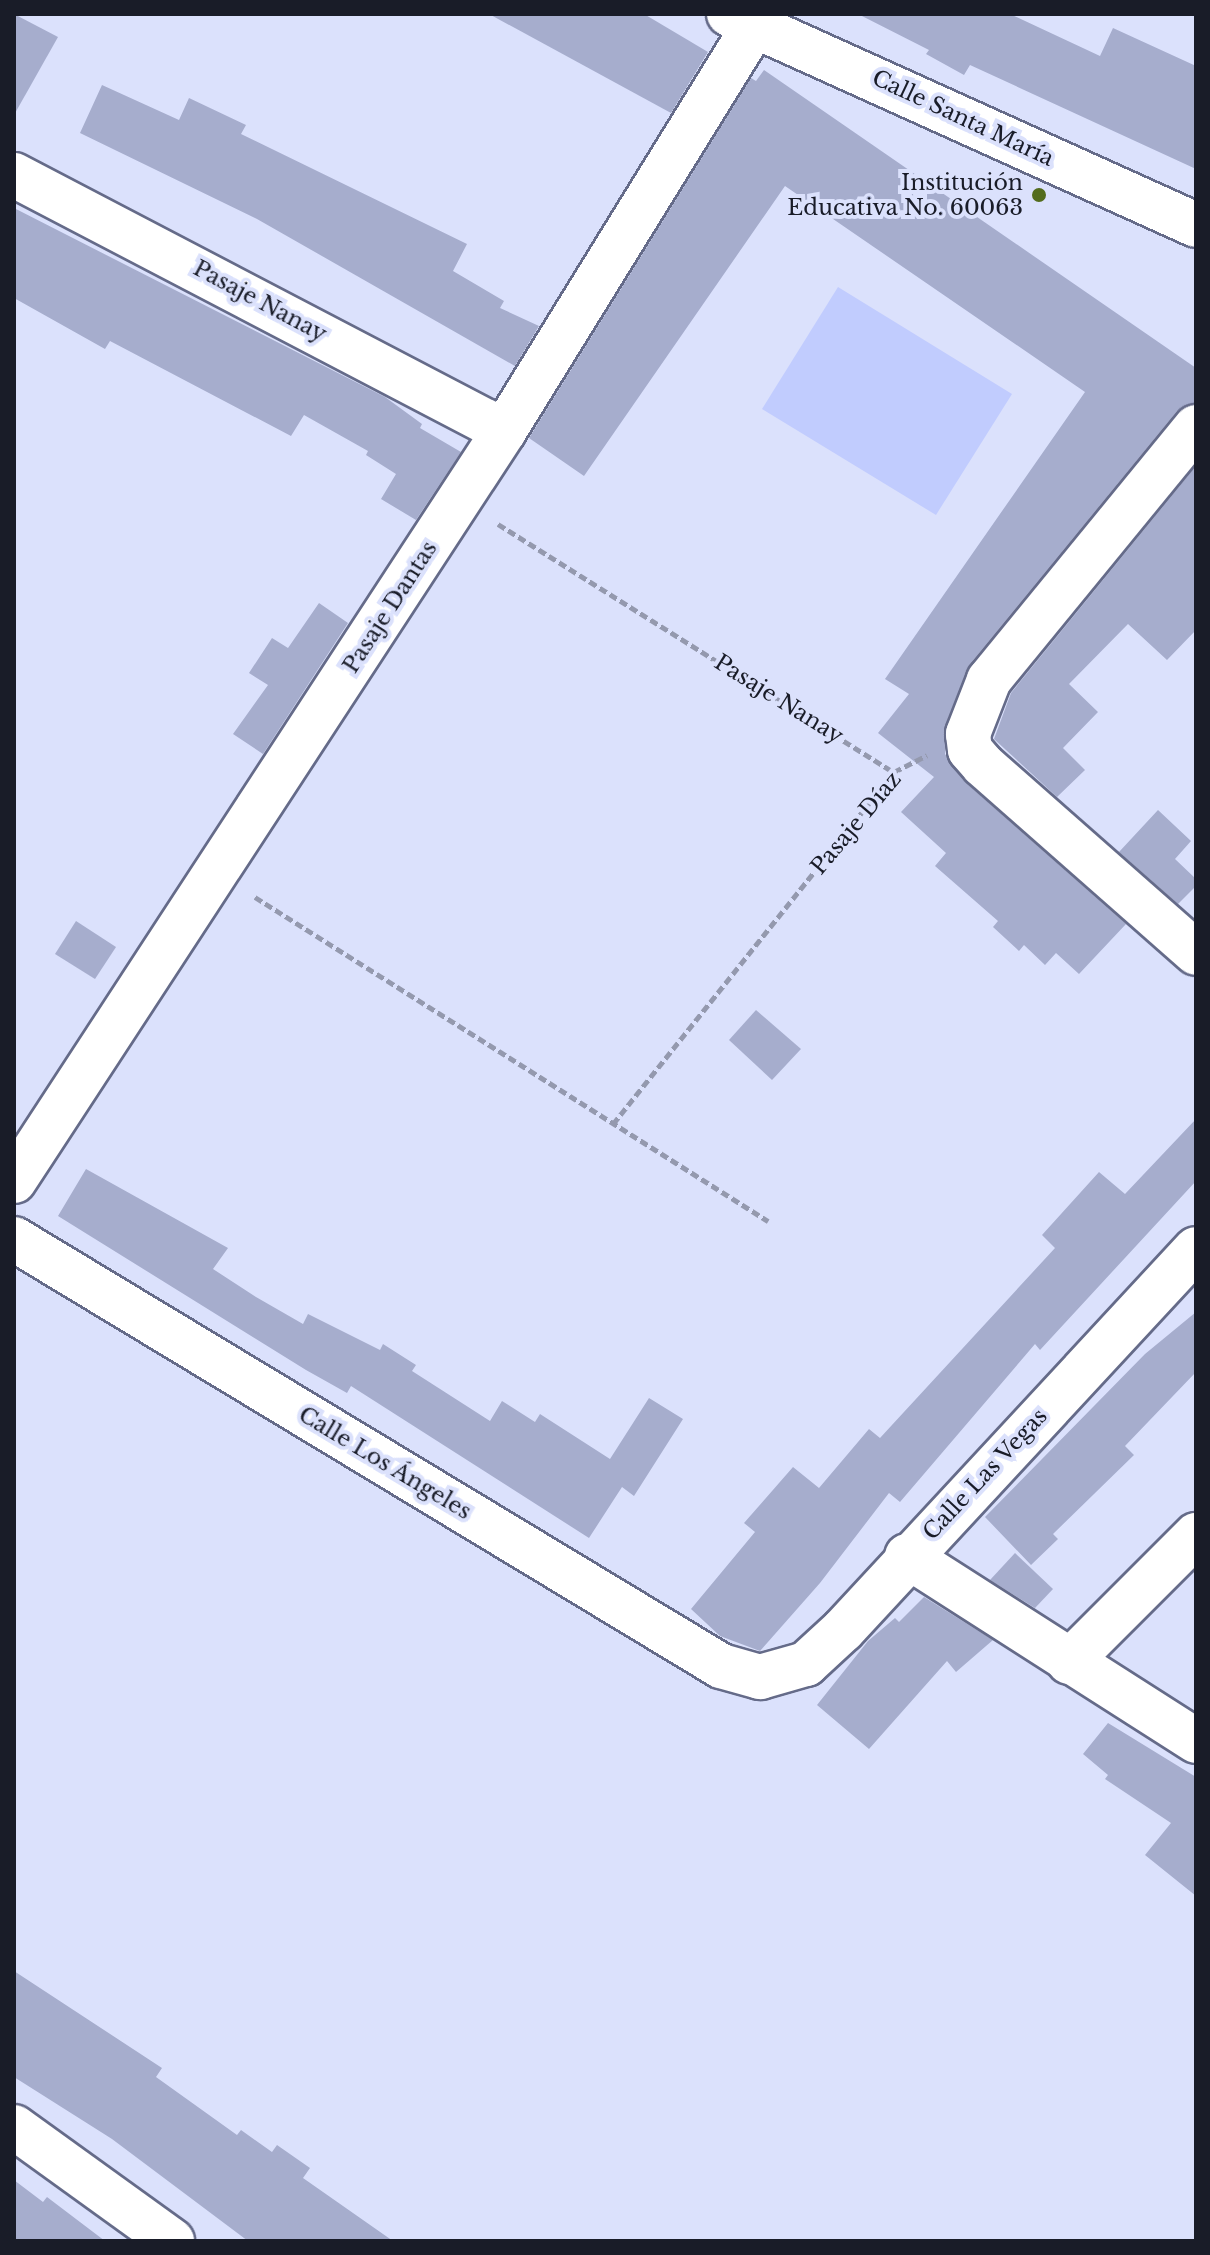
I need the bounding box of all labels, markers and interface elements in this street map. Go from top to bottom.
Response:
street label: Calle Santa María [868,64,1058,172]
place label: Institución Educativa No. 60063 [787,169,1023,220]
marker: Institución Educativa No. 60063 [1030,186,1048,204]
street label: Pasaje Nanay [189,255,331,347]
street label: Pasaje Dantas [338,536,442,678]
street label: Pasaje Nanay [710,649,848,749]
street label: Pasaje Díaz [805,766,907,880]
street label: Calle Los Ángeles [294,1401,476,1525]
street label: Calle Las Vegas [917,1403,1053,1545]

